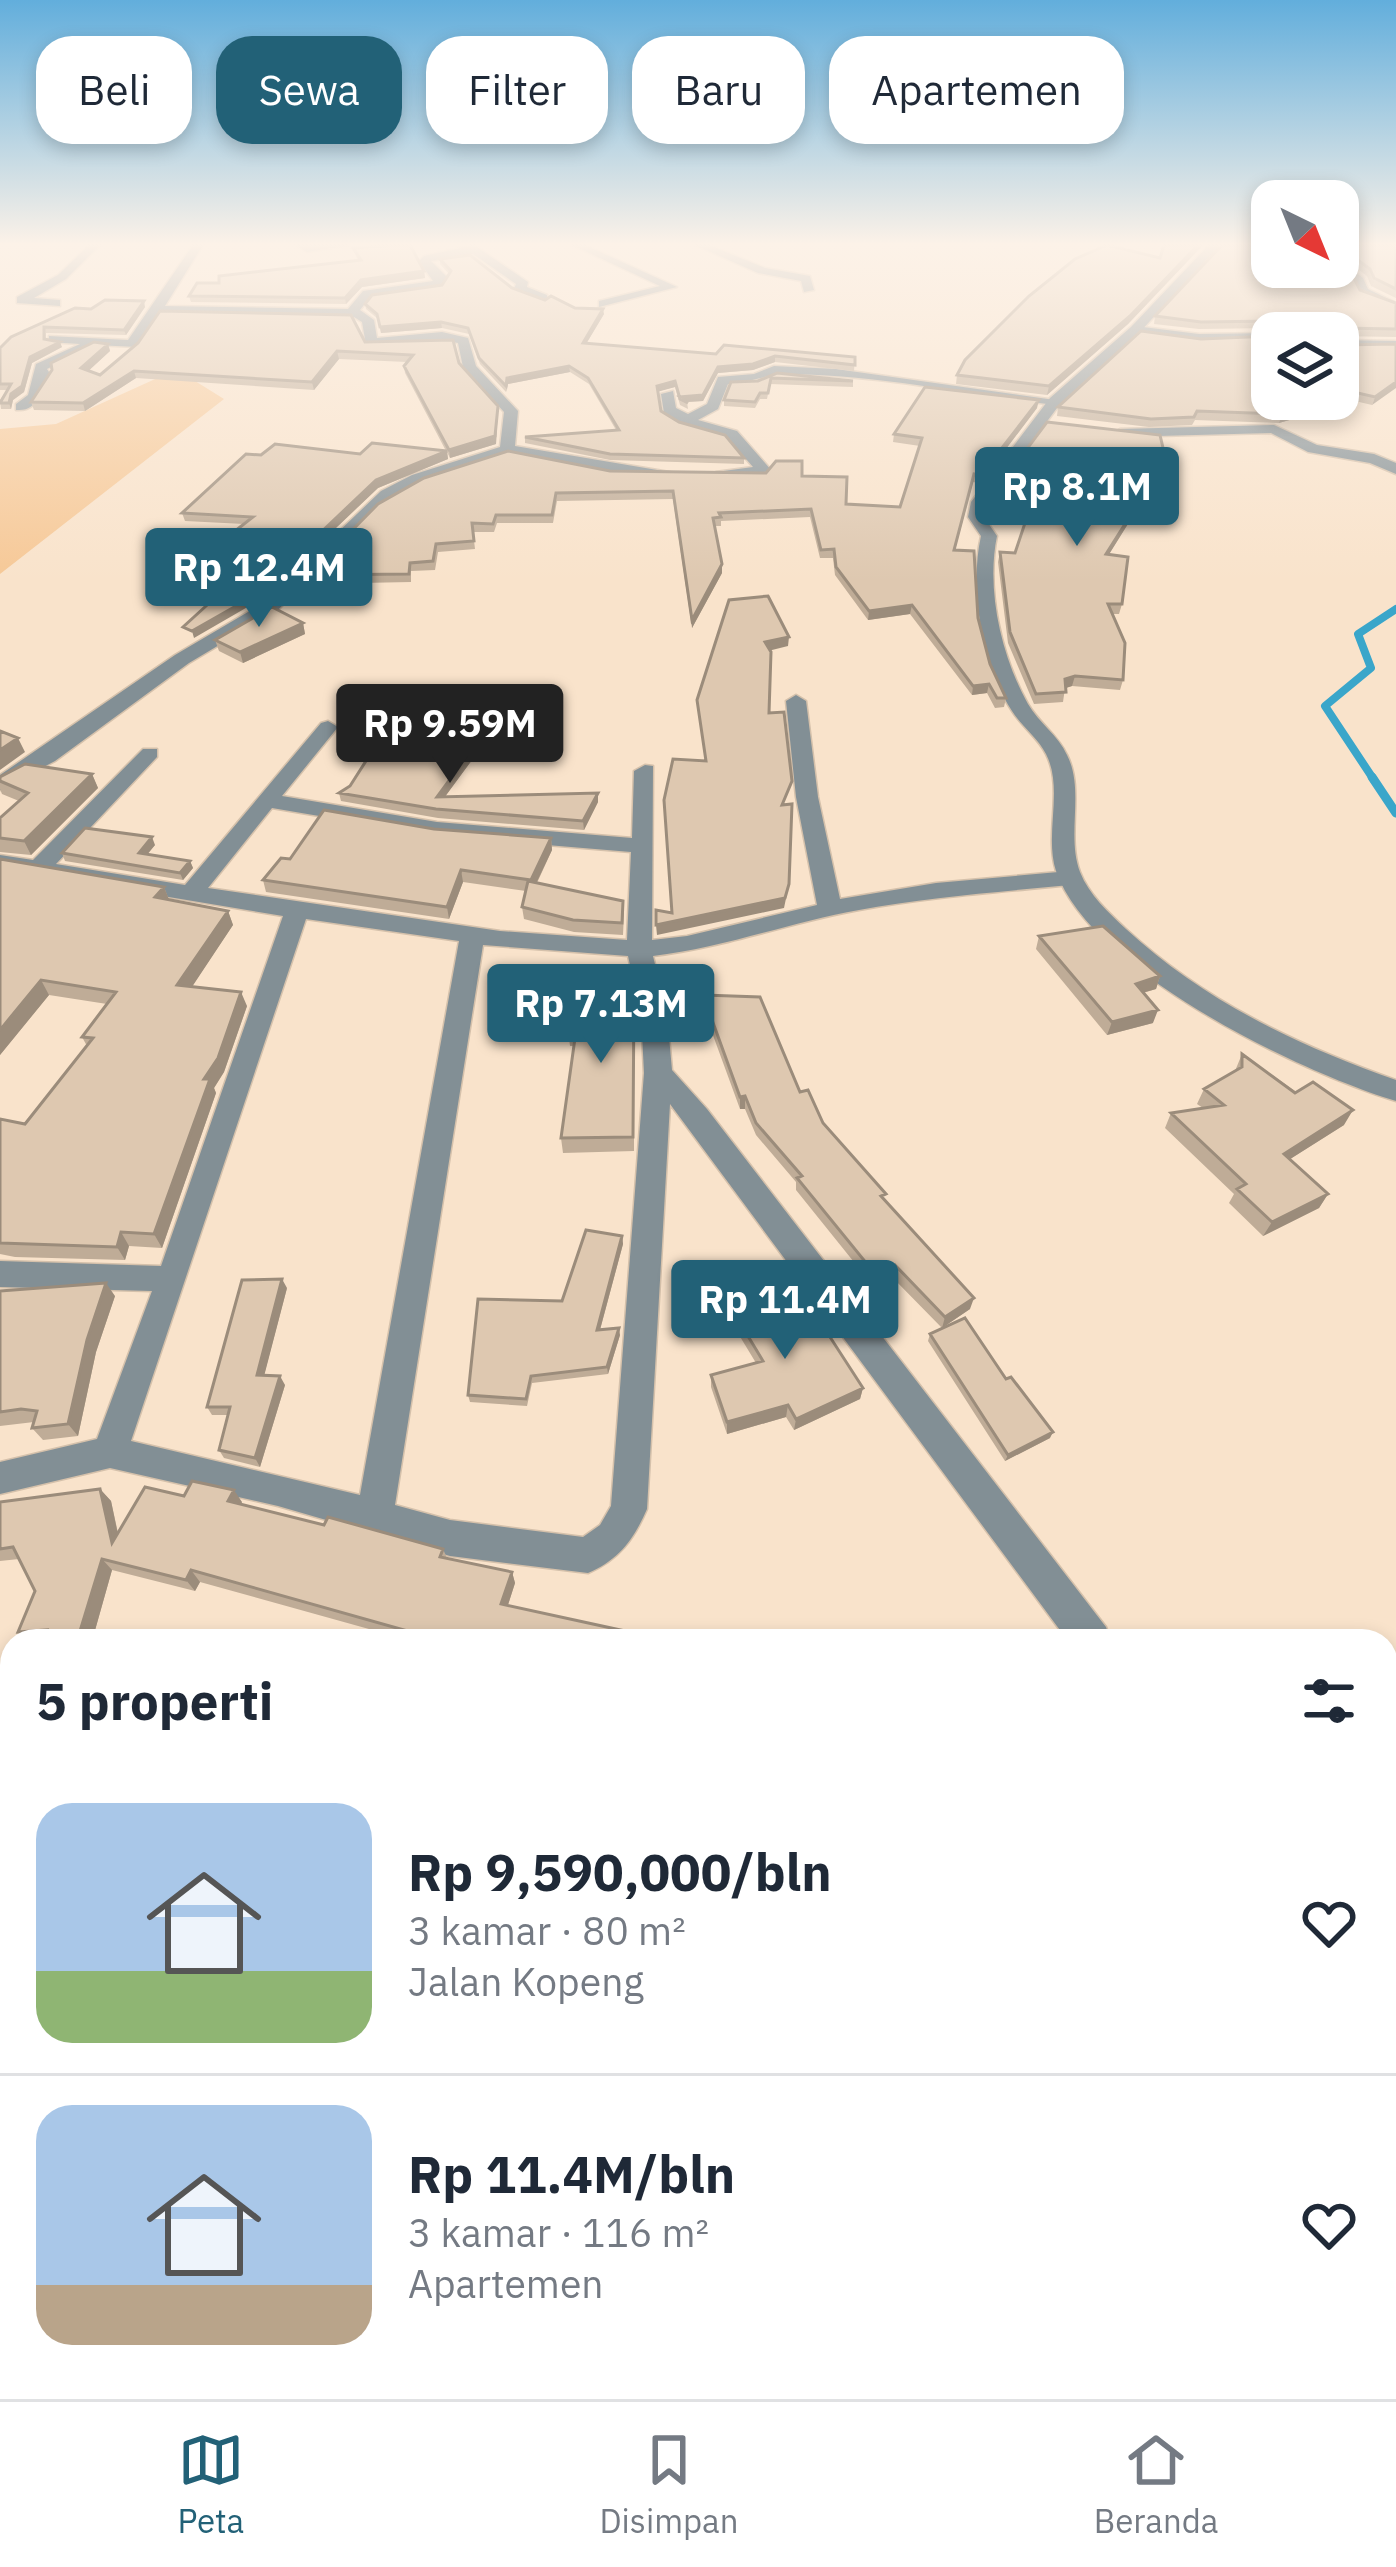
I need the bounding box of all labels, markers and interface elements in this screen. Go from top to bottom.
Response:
chip: Beli [36,36,192,144]
chip: Sewa [216,36,402,144]
chip: Filter [426,36,608,144]
chip: Baru [632,36,805,144]
chip: Apartemen [829,36,1124,144]
north arrow [1251,180,1359,288]
map controls [1251,180,1359,420]
button: layers [1251,312,1359,420]
pin: Rp 8.1M [966,447,1188,549]
text: Rp 8.1M [1002,460,1152,511]
pin: Rp 12.4M [135,528,383,630]
text: Rp 12.4M [172,541,346,592]
pin: Rp 9.59M [326,684,574,786]
text: Rp 9.59M [363,697,537,748]
pin: Rp 7.13M [477,964,725,1066]
text: Rp 7.13M [514,977,688,1028]
pin: Rp 11.4M [661,1260,909,1362]
text: Rp 11.4M [698,1273,872,1324]
text: 5 properti [36,1668,273,1734]
icon: filters [1296,1668,1362,1734]
text: Rp 9,590,000/bln [408,1839,832,1905]
icon: home [132,1851,276,1995]
icon: heart [1296,1890,1362,1956]
text: 3 kamar · 80 m² [408,1905,686,1956]
text: Jalan Kopeng [408,1956,644,2007]
text: Rp 11.4M/bln [408,2141,735,2207]
icon: home [132,2153,276,2297]
icon: heart [1296,2192,1362,2258]
text: 3 kamar · 116 m² [408,2207,709,2258]
text: Apartemen [408,2258,603,2309]
tab: Peta [178,2427,244,2542]
tab: Disimpan [599,2427,738,2542]
tab: Beranda [1094,2427,1218,2542]

